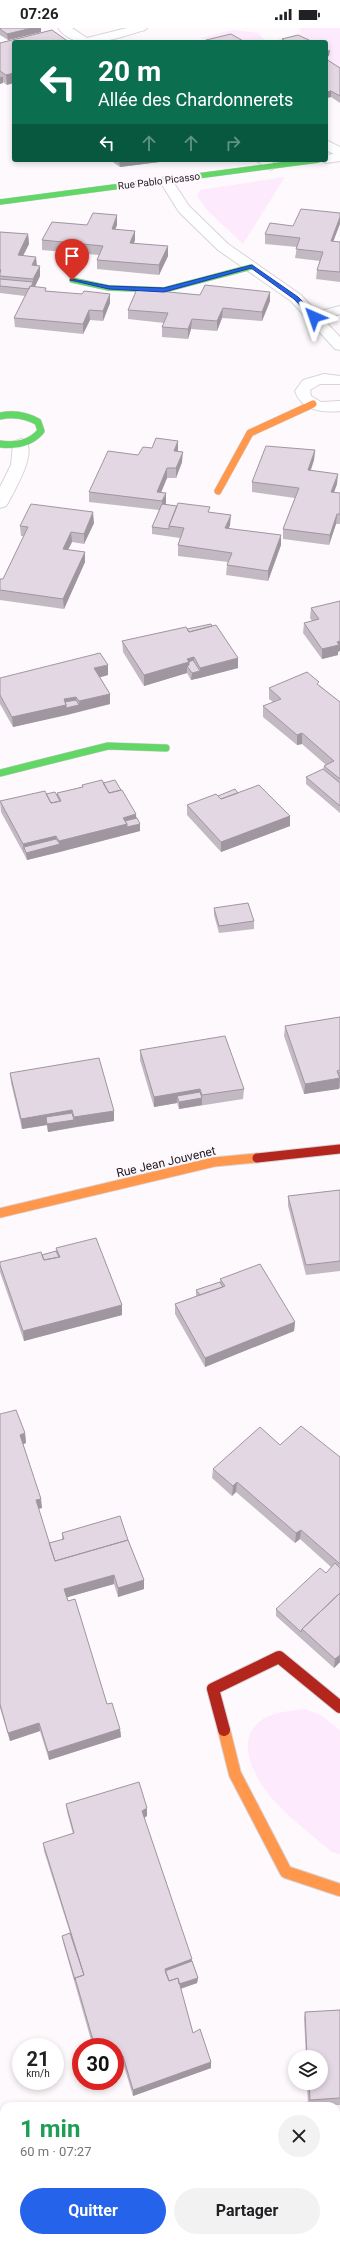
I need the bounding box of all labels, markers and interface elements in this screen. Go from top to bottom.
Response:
text: 07:26 [20,5,59,23]
text: 20 m [98,55,161,88]
icon: left [32,56,84,108]
text: Allée des Chardonnerets [98,89,293,110]
icon: left [96,132,118,154]
icon: ahead [138,132,160,154]
icon: ahead [180,132,202,154]
icon: right [222,132,244,154]
street label: Rue Pablo Picasso [117,170,201,192]
pin [55,239,89,280]
icon: arrive [61,245,83,267]
position arrow [293,296,335,338]
street label: Rue Jean Jouvenet [115,1144,217,1180]
speed limit sign: 30 [72,2038,124,2090]
text: 21 [27,2047,49,2071]
map controls [288,2050,328,2090]
button: layers [288,2050,328,2090]
text: km/h [26,2068,50,2079]
text: 1 min [20,2115,80,2143]
button: close [278,2115,320,2157]
text: 60 m · 07:27 [20,2144,91,2159]
button: Quitter [20,2188,166,2234]
button: Partager [174,2188,320,2234]

